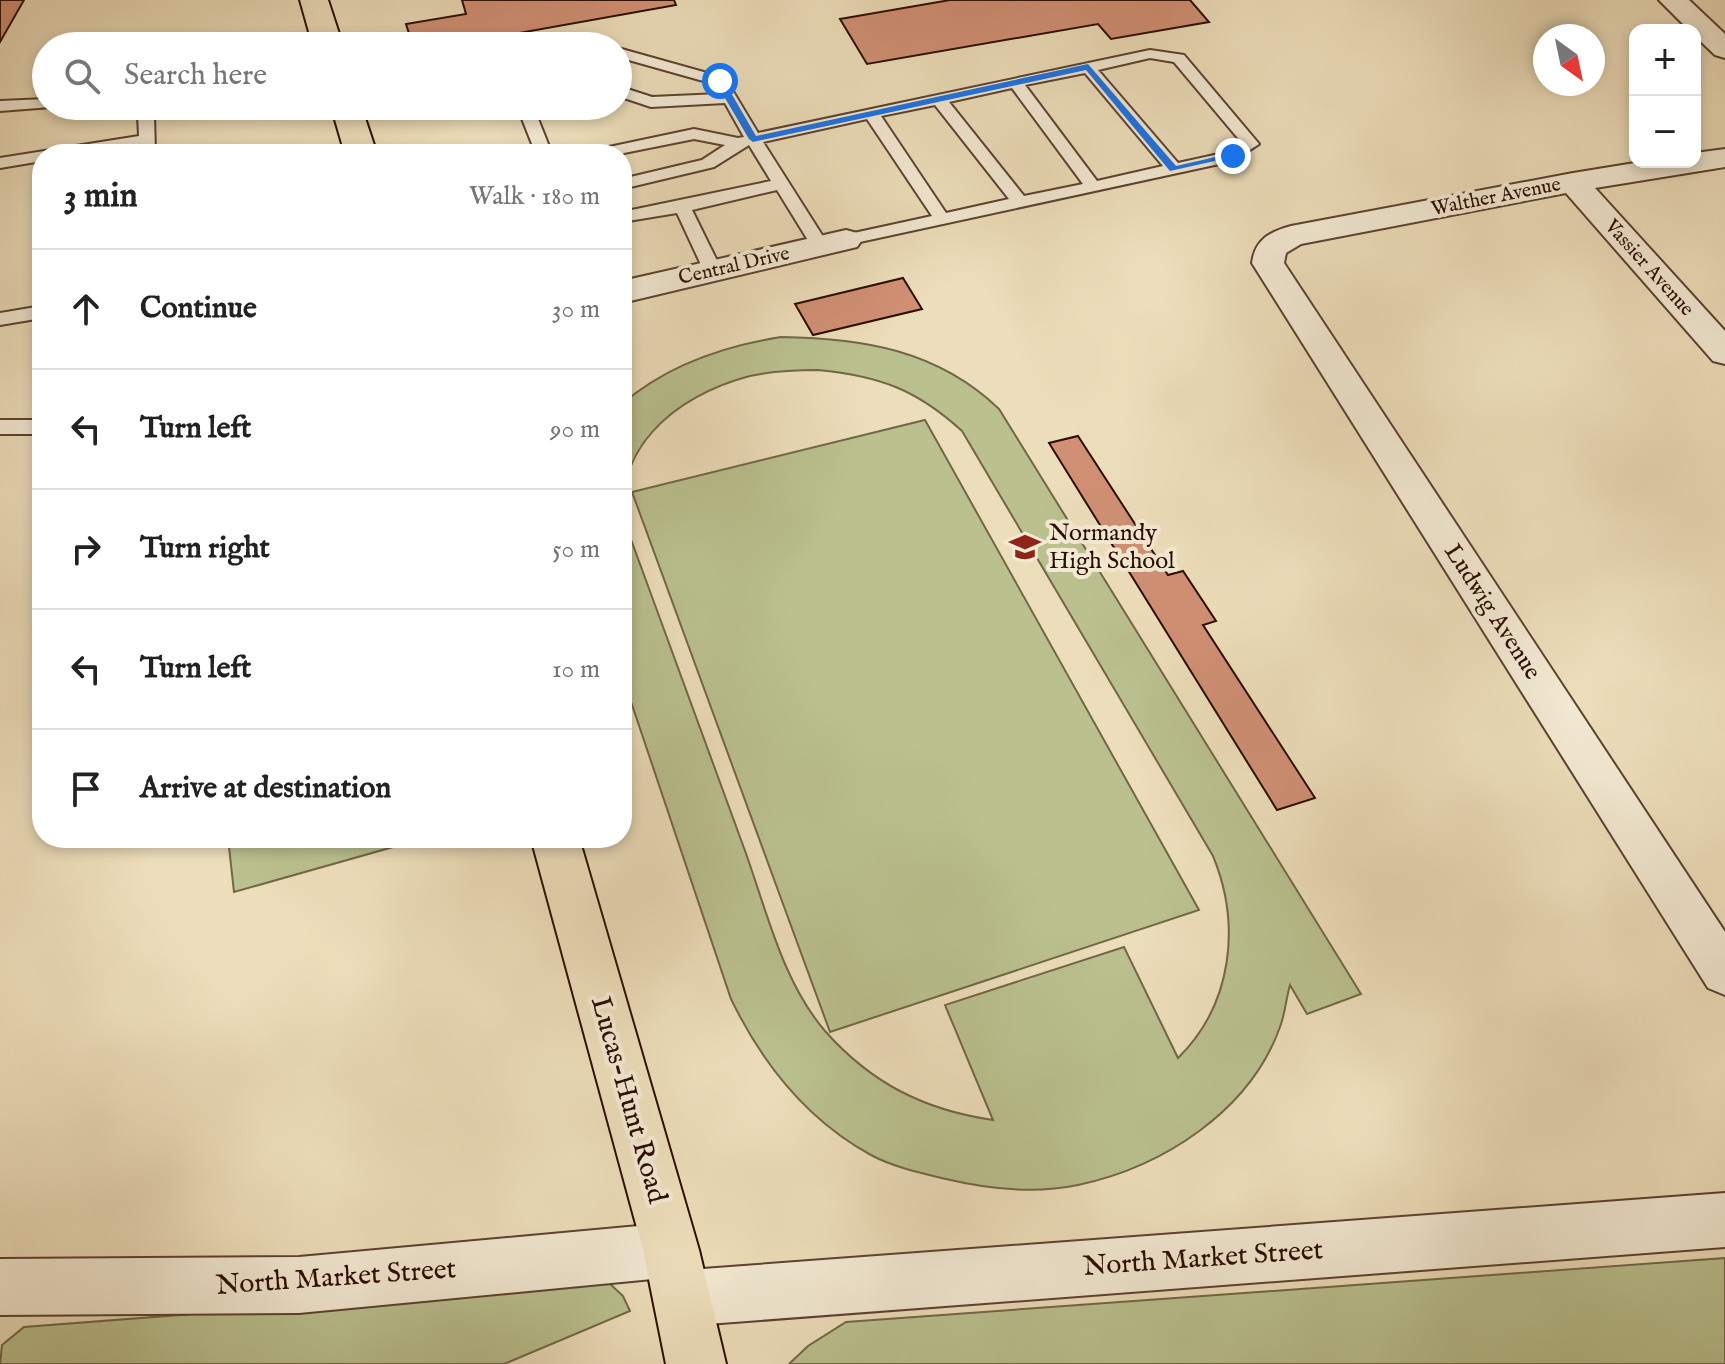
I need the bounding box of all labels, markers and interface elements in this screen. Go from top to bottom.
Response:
north arrow [1533,24,1605,96]
map controls [1629,24,1701,168]
button: + [1629,24,1701,96]
search box [32,32,632,120]
icon: search [60,54,104,98]
text: Search here [124,57,267,95]
route start [702,63,738,99]
button: − [1629,96,1701,168]
route end [1215,138,1251,174]
street label: Walther Avenue [1429,172,1563,222]
text: 3 min [64,175,138,218]
text: Walk · 180 m [469,180,600,213]
street label: Vassier Avenue [1598,214,1699,322]
street label: Central Drive [676,241,792,291]
icon: ahead [64,287,108,331]
text: Continue [140,290,257,328]
text: 30 m [552,293,600,326]
icon: left [64,407,108,451]
text: Turn left [140,410,251,448]
text: 90 m [550,413,600,446]
place label: Normandy High School [1049,518,1175,577]
icon: right [64,527,108,571]
text: Turn right [140,530,270,568]
school or university icon: Normandy High School [1008,530,1042,564]
text: 50 m [552,533,600,566]
street label: Ludwig Avenue [1437,538,1547,686]
icon: left [64,647,108,691]
text: Turn left [140,650,251,688]
text: 10 m [552,653,600,686]
icon: arrive [64,767,108,811]
text: Arrive at destination [140,770,391,808]
street label: Lucas-Hunt Road [582,993,674,1207]
street label: North Market Street [1082,1233,1325,1285]
street label: North Market Street [215,1252,458,1304]

